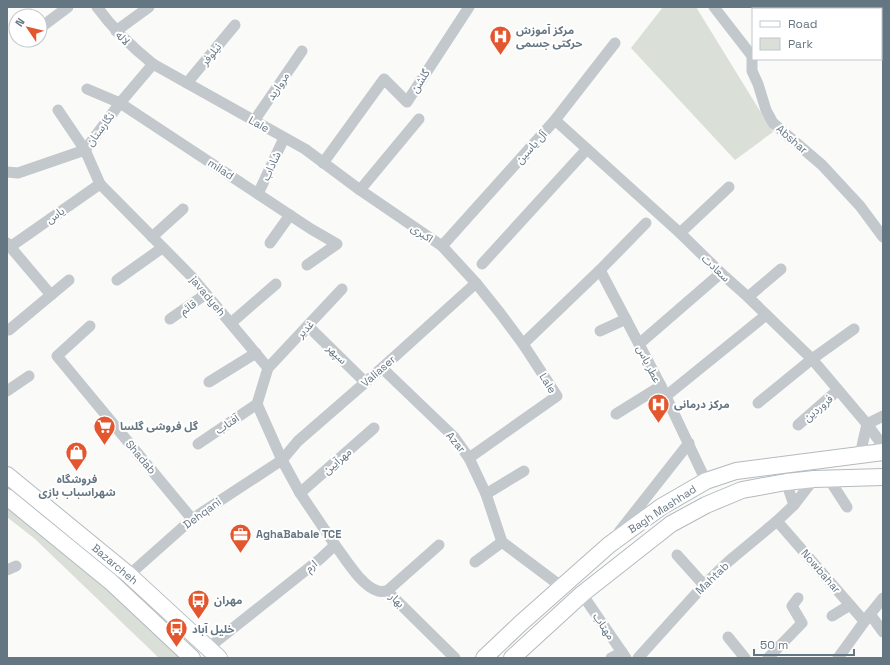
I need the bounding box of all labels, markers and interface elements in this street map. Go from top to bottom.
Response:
north arrow [8,8,48,48]
legend [752,8,882,60]
text: N [12,15,28,29]
text: Road [788,16,817,32]
hospital icon: مرکز آموزش حرکتی جسمی [488,23,514,56]
place label: مرکز آموزش حرکتی جسمی [516,23,582,50]
street label: لاله [113,28,133,48]
text: Park [788,36,813,52]
street label: نیلوفر [197,40,224,69]
street label: گلشن [407,66,433,95]
street label: مروارید [264,69,293,103]
street label: نگارستان [83,109,117,149]
street label: Lale [246,113,272,135]
street label: Abshar [773,122,811,156]
street label: آل یاسین [512,127,550,167]
street label: شاداب [258,149,284,183]
street label: milad [205,155,237,183]
street label: یاس [43,204,67,226]
street label: اکبری [408,221,436,245]
street label: سعادت [699,251,733,285]
street label: javadyeh [187,272,229,319]
street label: قائم [177,296,200,319]
street label: غدیر [293,317,317,342]
street label: سپهر [323,340,350,368]
street label: عطر یاس [634,343,665,386]
street label: Valiaser [358,352,398,390]
street label: Lale [536,370,560,396]
hospital icon: مرکز درمانی [646,391,672,424]
street label: فروردین [800,391,836,425]
place label: مرکز درمانی [674,397,730,411]
street label: آفتاب [212,411,242,437]
supermarket icon: گل فروشی گلسا [92,413,118,446]
place label: گل فروشی گلسا [120,419,199,433]
street label: Azar [443,429,469,455]
street label: Shadab [123,437,159,477]
shop icon: فروشگاه شهراسباب بازی [64,440,90,473]
street label: مهرآیین [320,445,354,477]
place label: فروشگاه شهراسباب بازی [38,472,116,499]
street label: Bagh Mashhad [625,482,699,536]
street label: Dehqani [180,494,224,531]
office icon: AghaBabaie TCE [227,521,253,554]
place label: AghaBabaie TCE [256,527,341,541]
street label: Bazarcheh [89,541,141,587]
street label: Nowbahar [798,546,844,596]
street label: ارم [302,557,321,576]
street label: Mahtab [692,559,732,597]
bus stop icon: مهران [185,587,211,620]
street label: بهار [386,589,408,611]
place label: مهران [214,593,243,607]
street label: مهتاب [590,610,618,642]
bus stop icon: خلیل آباد [164,616,190,649]
place label: خلیل آباد [192,622,234,636]
scale bar [754,631,854,657]
text: 50 m [760,637,788,653]

